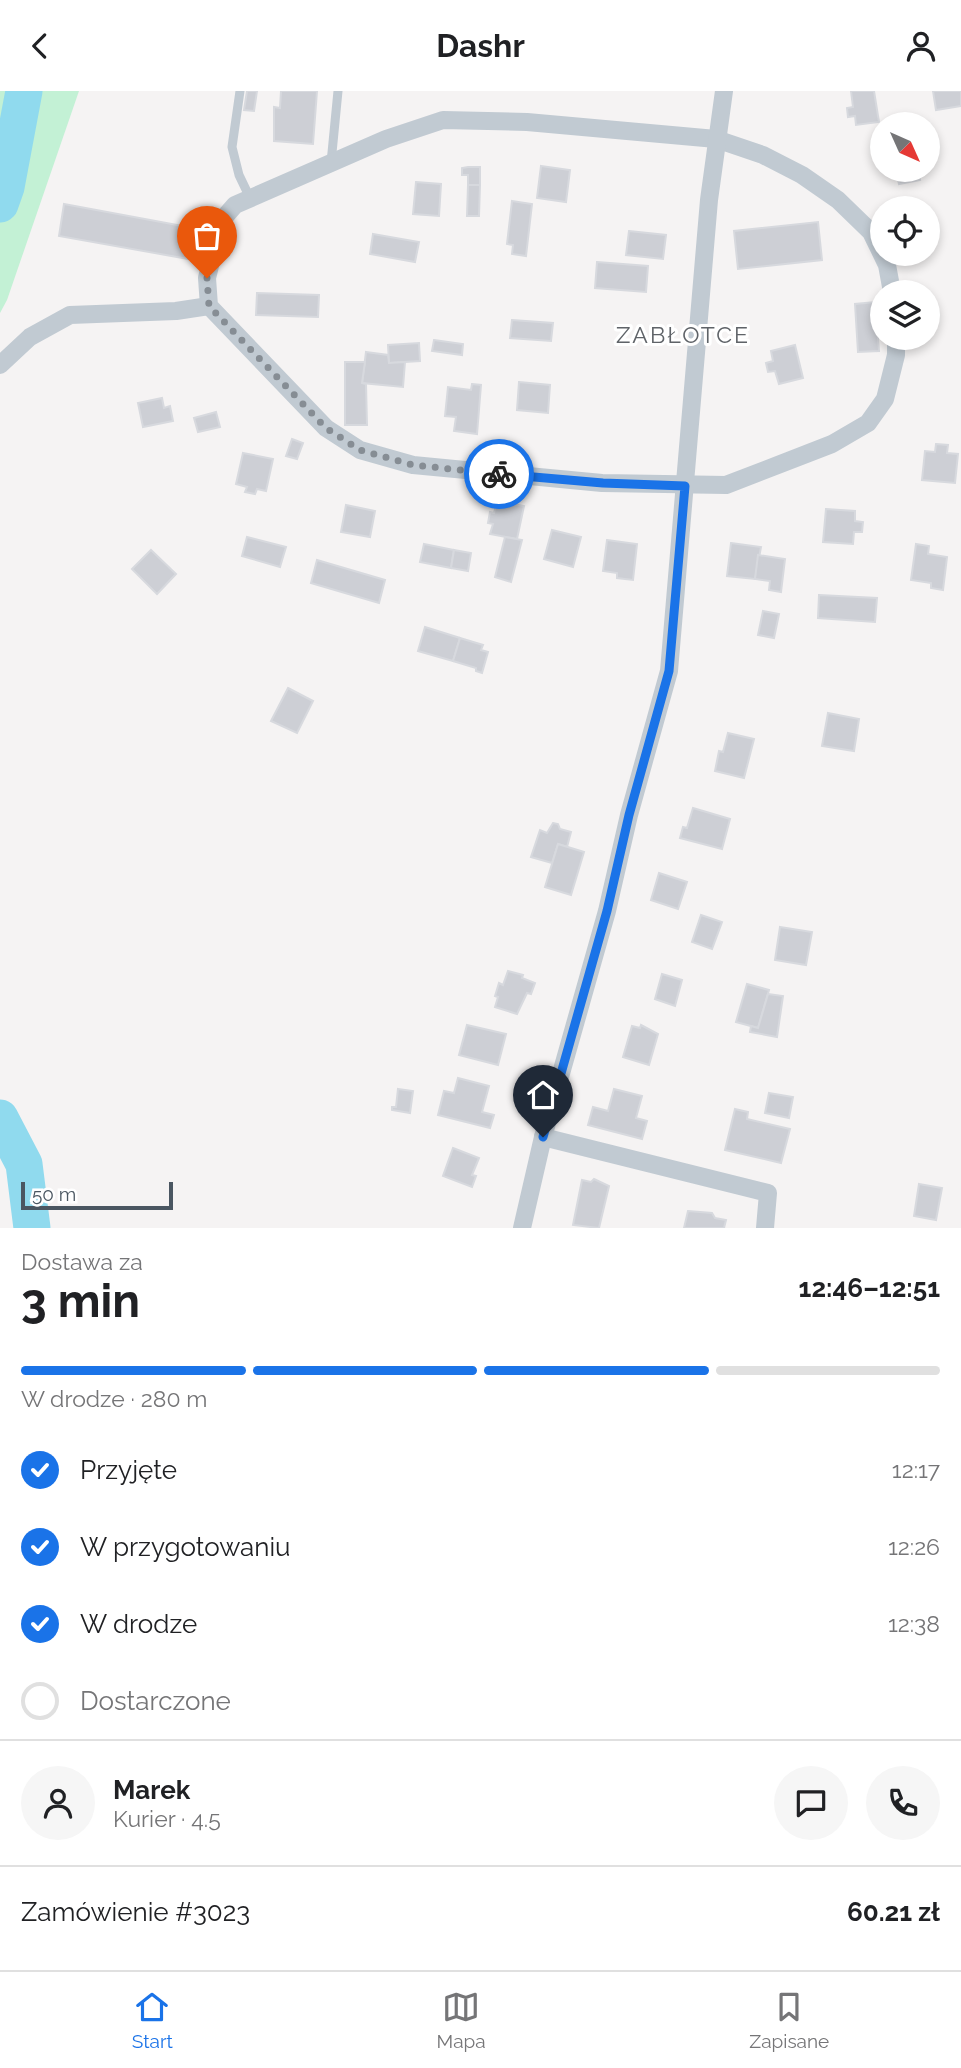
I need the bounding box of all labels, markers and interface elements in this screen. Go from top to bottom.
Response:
icon: back [21,27,59,65]
text: Dashr [436,27,525,64]
icon: person [902,27,940,65]
north arrow [870,112,940,182]
map controls [870,112,940,350]
button: locate [870,196,940,266]
pin [177,206,237,278]
icon: bag [188,217,226,255]
button: layers [870,280,940,350]
district label: ZABŁOTCE [616,321,750,348]
courier [464,439,534,509]
icon: bike [480,455,518,493]
pin [513,1065,573,1137]
icon: home [524,1076,562,1114]
scale bar [21,1179,173,1211]
text: 50 m [32,1183,76,1205]
text: Dostawa za [21,1248,143,1275]
text: 12:46–12:51 [799,1273,940,1303]
text: 3 min [21,1274,140,1328]
text: W drodze · 280 m [21,1385,207,1412]
icon: check [21,1451,59,1489]
text: Przyjęte [80,1455,177,1485]
text: 12:17 [892,1456,940,1483]
icon: check [21,1528,59,1566]
text: W przygotowaniu [80,1532,291,1562]
text: 12:26 [888,1533,940,1560]
icon: check [21,1605,59,1643]
text: W drodze [80,1609,197,1639]
text: 12:38 [888,1610,940,1637]
text: Dostarczone [80,1686,231,1716]
button: person [21,1766,95,1840]
button: chat [774,1766,848,1840]
button: phone [866,1766,940,1840]
text: Marek [113,1775,190,1805]
text: Kurier · 4.5 [113,1805,221,1832]
text: Zamówienie #3023 [21,1897,250,1927]
text: 60.21 zł [847,1897,940,1927]
tab: Start [132,1988,173,2052]
tab: Mapa [437,1988,486,2052]
tab: Zapisane [749,1988,829,2052]

